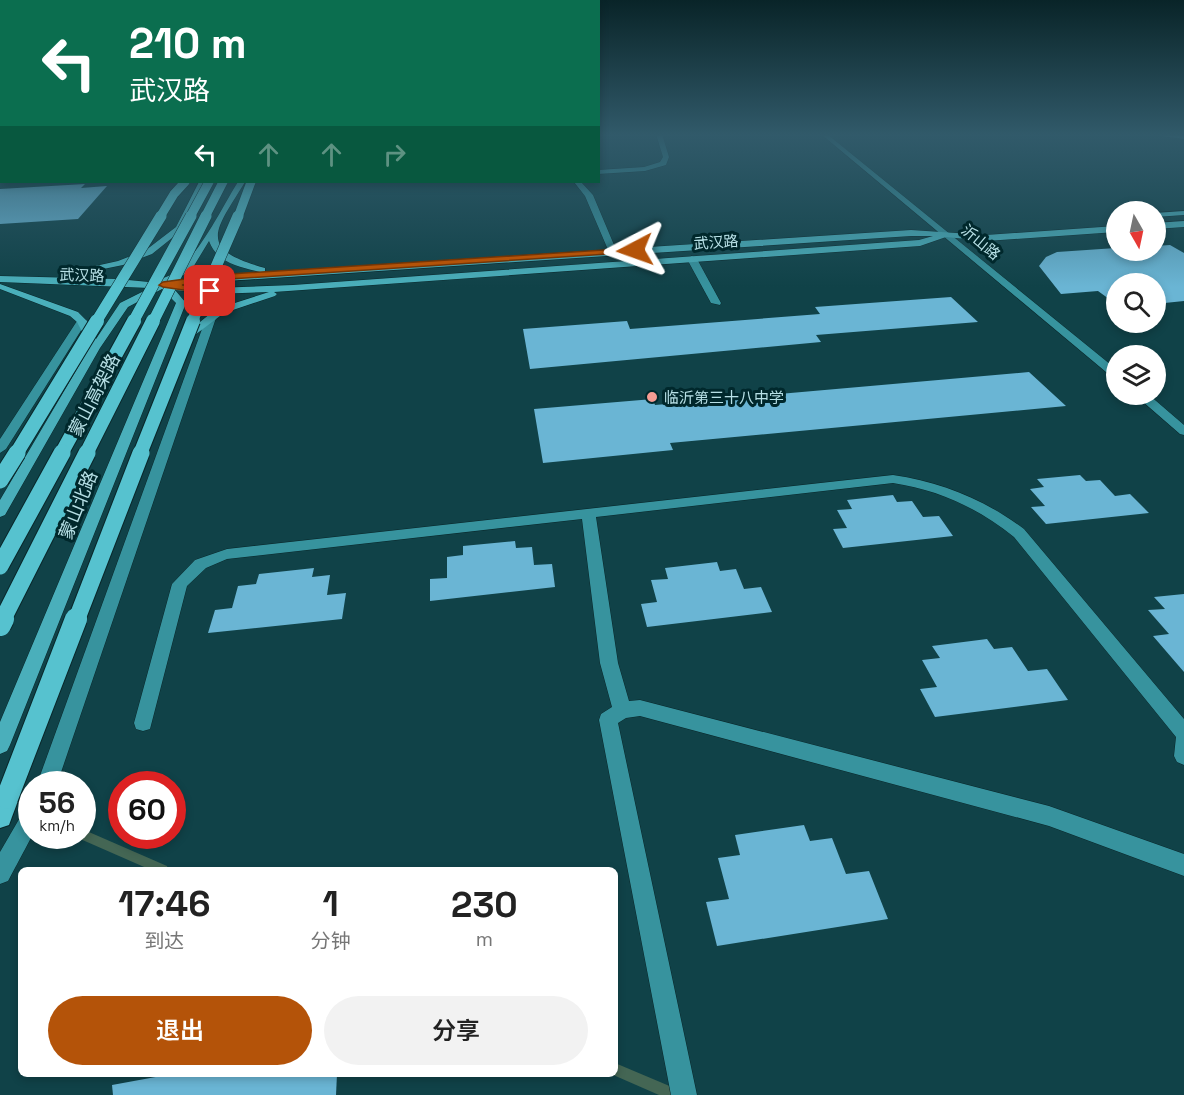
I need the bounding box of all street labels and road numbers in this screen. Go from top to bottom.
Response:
street label: 沂山路 [958,220,1004,264]
street label: 武汉路 [693,231,739,253]
street label: 武汉路 [59,265,105,285]
street label: 蒙山高架路 [63,350,125,440]
street label: 蒙山北路 [54,467,102,543]

